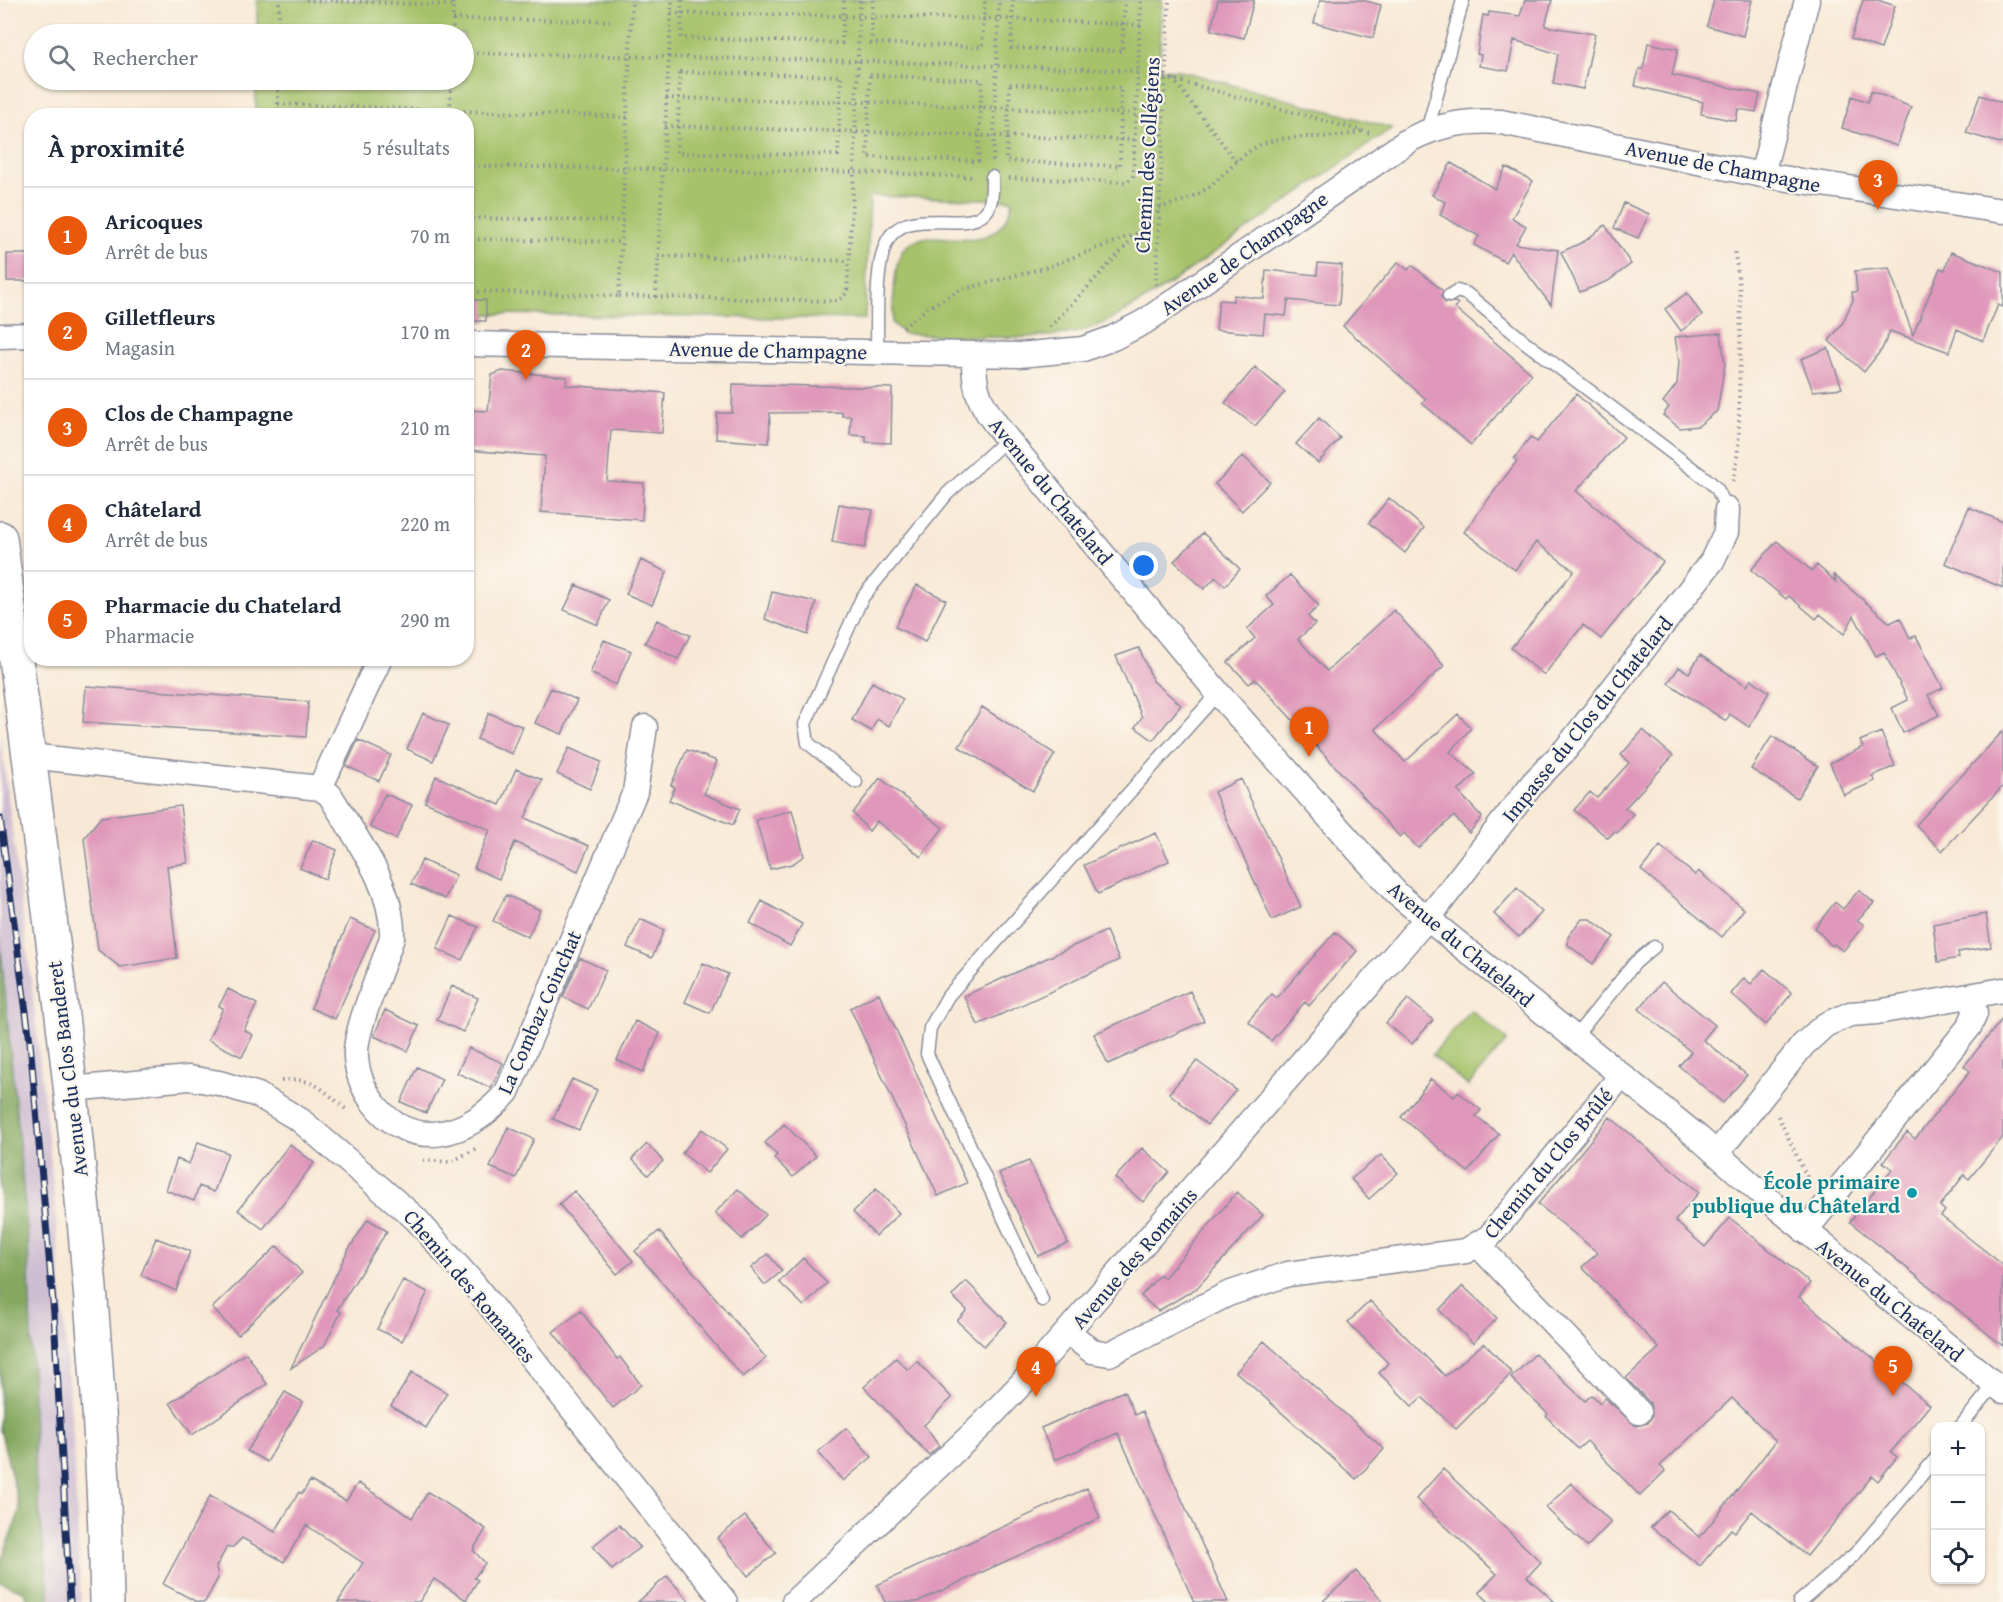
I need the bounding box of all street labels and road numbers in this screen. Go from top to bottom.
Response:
street label: Chemin des Collégiens [1126,56,1168,254]
street label: Avenue de Champagne [1623,132,1824,200]
street label: Avenue de Champagne [1154,183,1334,323]
street label: Avenue de Champagne [669,333,868,367]
street label: Avenue du Chatelard [982,410,1121,572]
street label: Impasse du Clos du Chatelard [1494,609,1680,829]
street label: Avenue du Chatelard [1381,874,1541,1015]
street label: La Combaz Coinchat [489,924,589,1099]
street label: Avenue du Clos Banderet [38,959,96,1179]
street label: Chemin du Clos Brûlé [1476,1081,1621,1245]
street label: Avenue des Romains [1064,1180,1204,1336]
street label: Chemin des Romanies [396,1202,544,1370]
street label: Avenue du Chatelard [1809,1231,1971,1370]

